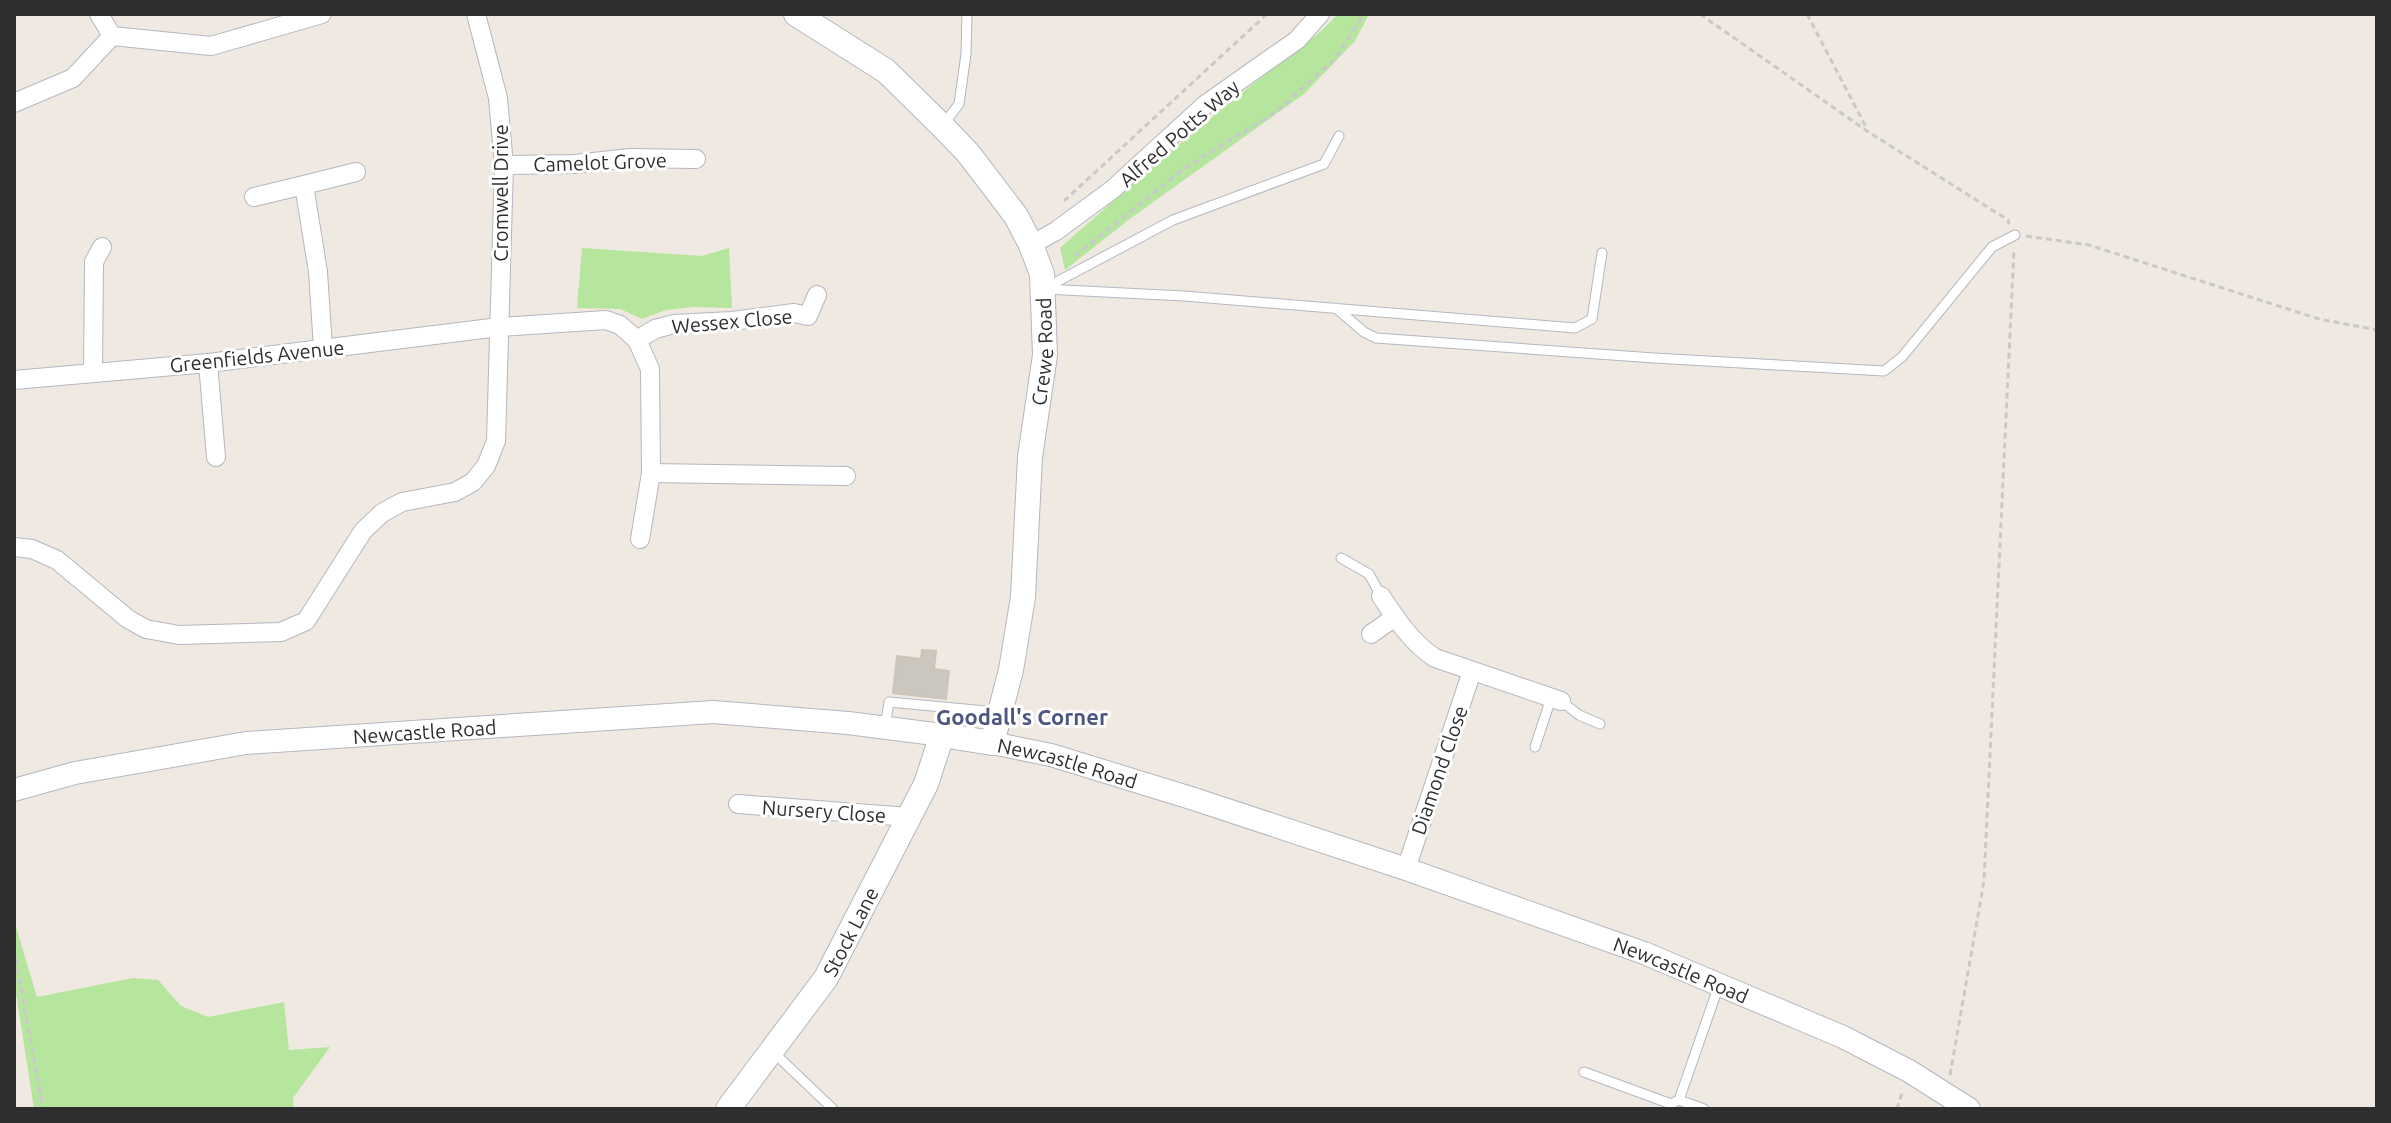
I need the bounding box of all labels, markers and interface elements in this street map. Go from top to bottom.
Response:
street label: Alfred Potts Way [1114,75,1244,191]
street label: Cromwell Drive [489,124,512,262]
street label: Camelot Grove [533,148,667,176]
street label: Crewe Road [1026,297,1057,407]
street label: Wessex Close [671,304,793,338]
street label: Greenfields Avenue [169,335,345,377]
street label: Diamond Close [1406,703,1472,837]
district label: Goodall's Corner [936,704,1108,729]
street label: Newcastle Road [352,715,497,747]
street label: Newcastle Road [996,733,1140,792]
street label: Nursery Close [761,795,887,827]
street label: Stock Lane [818,883,882,980]
street label: Newcastle Road [1611,932,1752,1007]

